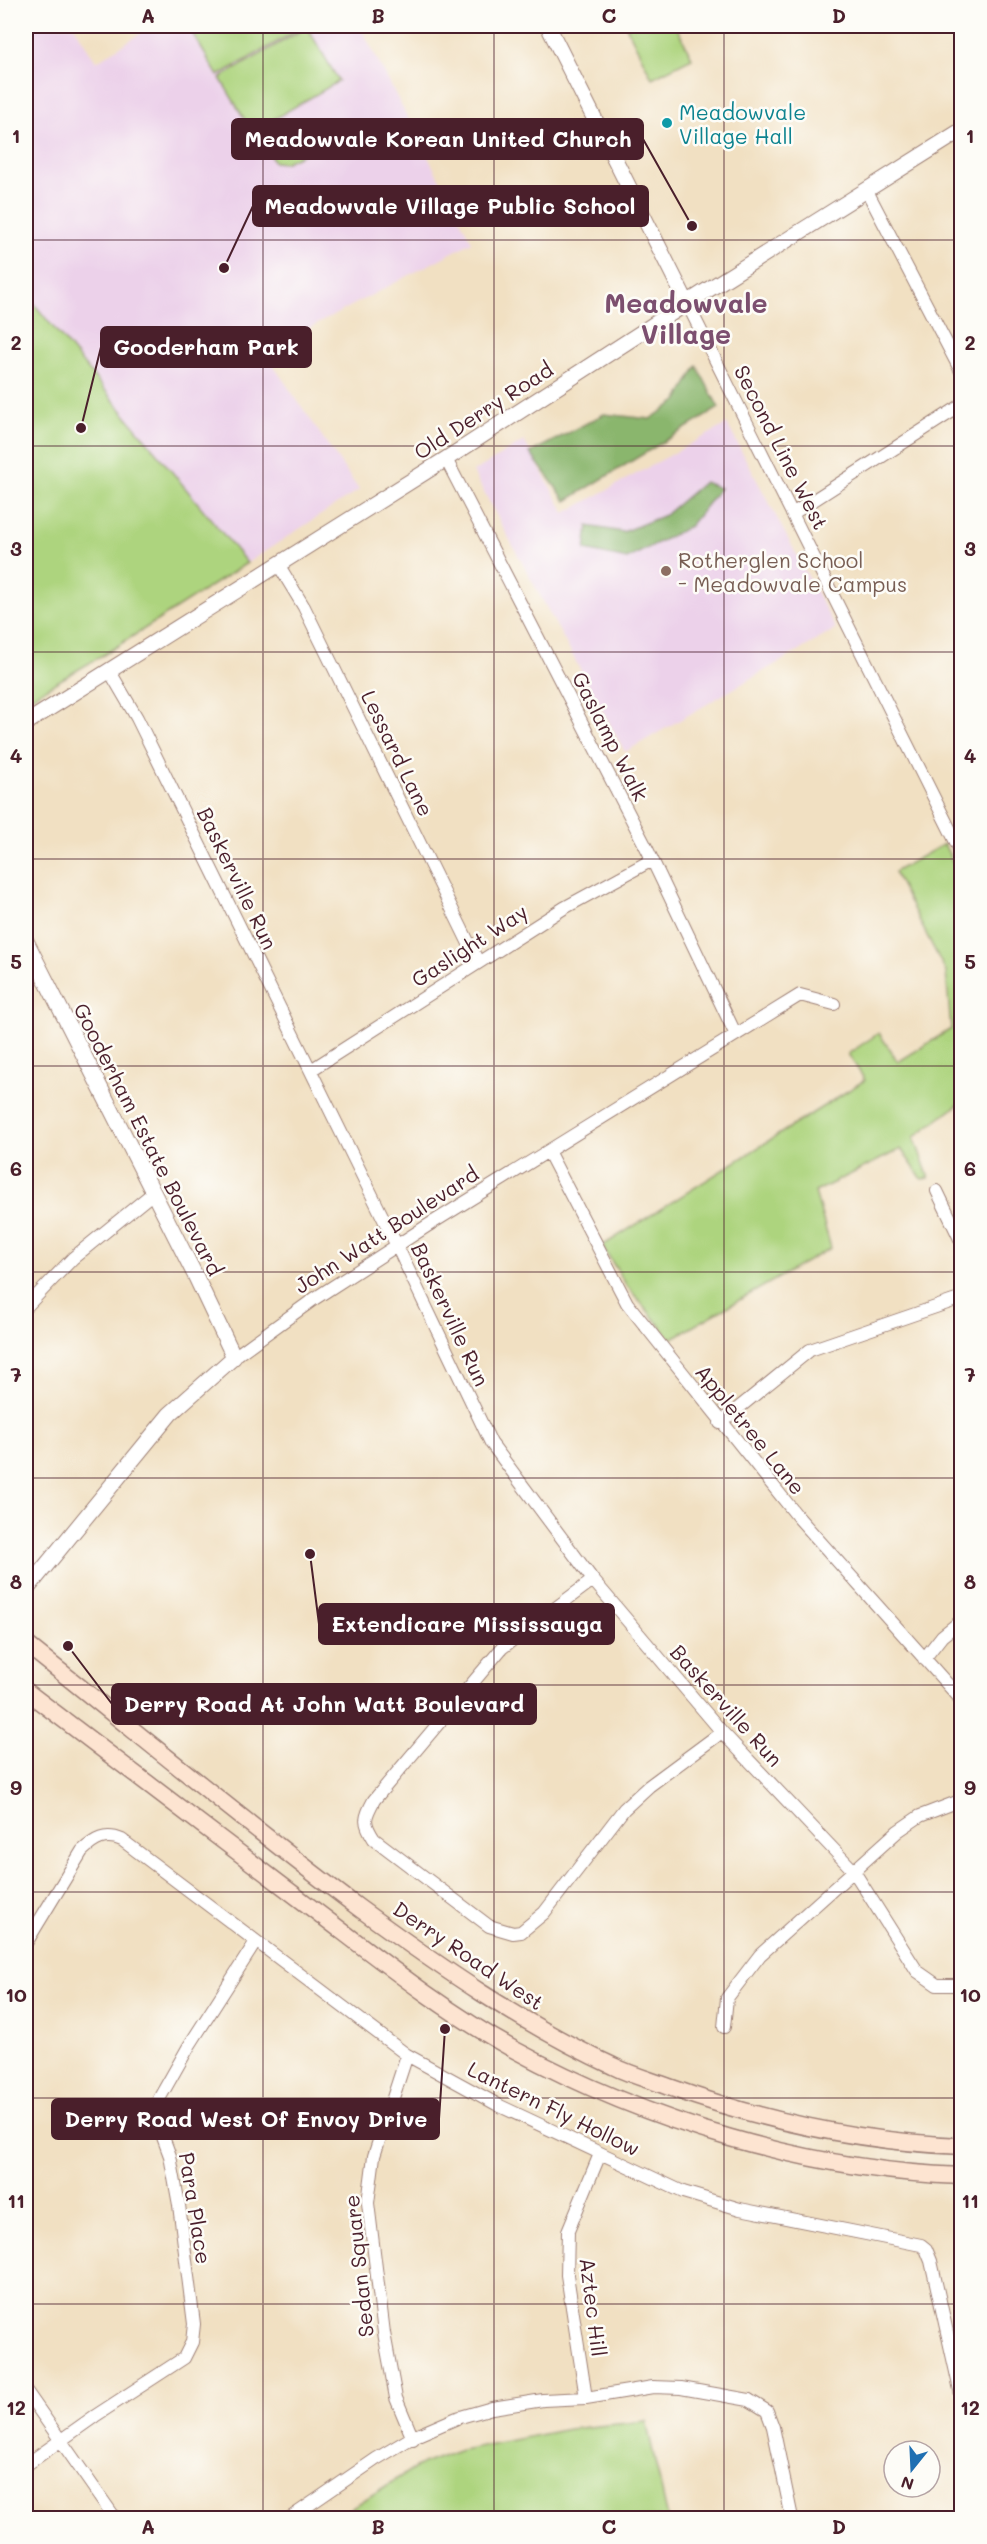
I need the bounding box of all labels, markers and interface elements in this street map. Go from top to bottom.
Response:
text: A [141,2,155,28]
text: B [371,2,385,28]
text: C [602,2,617,28]
text: D [832,2,846,28]
place label: Meadowvale Village Hall [679,98,806,149]
marker: Meadowvale Village Hall [660,116,674,130]
callout: Meadowvale Korean United Church [232,119,643,159]
text: 1 [12,122,20,148]
text: 1 [966,122,974,148]
text: Meadowvale Korean United Church [245,124,631,153]
callout: Meadowvale Village Public School [253,186,648,226]
text: Meadowvale Village Public School [264,191,636,220]
district label: Meadowvale Village [604,285,768,351]
callout: Gooderham Park [101,327,311,367]
text: 2 [10,329,22,355]
text: 2 [964,329,976,355]
text: Gooderham Park [113,332,299,361]
street label: Old Derry Road [408,355,558,465]
street label: Second Line West [729,360,835,534]
text: 3 [10,535,22,561]
text: 3 [964,535,976,561]
place label: Rotherglen School - Meadowvale Campus [678,546,907,597]
marker: Rotherglen School - Meadowvale Campus [659,564,673,578]
street label: Gaslamp Walk [567,667,655,805]
street label: Lessard Lane [356,686,440,820]
text: 4 [10,742,23,768]
text: 4 [964,742,977,768]
street label: Baskerville Run [192,802,284,954]
street label: Gaslight Way [406,897,532,993]
text: 5 [10,948,22,974]
text: 5 [964,948,976,974]
street label: Gooderham Estate Boulevard [68,998,230,1280]
text: 6 [10,1155,22,1181]
text: 6 [964,1155,976,1181]
street label: John Watt Boulevard [289,1159,483,1299]
street label: Baskerville Run [406,1238,496,1390]
street label: Appletree Lane [690,1358,812,1500]
text: 7 [10,1361,22,1387]
text: 7 [964,1361,976,1387]
text: 8 [10,1568,22,1594]
text: 8 [964,1568,976,1594]
callout: Extendicare Mississauga [319,1604,614,1644]
text: Extendicare Mississauga [331,1609,603,1638]
street label: Baskerville Run [665,1638,789,1772]
callout: Derry Road At John Watt Boulevard [112,1684,536,1724]
text: Derry Road At John Watt Boulevard [124,1689,524,1718]
text: 9 [10,1774,22,1800]
text: 9 [964,1774,976,1800]
street label: Derry Road West [388,1895,550,2015]
text: 10 [5,1981,27,2007]
text: 10 [959,1981,981,2007]
street label: Lantern Fly Hollow [463,2055,645,2161]
callout: Derry Road West Of Envoy Drive [52,2099,439,2139]
text: Derry Road West Of Envoy Drive [65,2104,427,2133]
street label: Para Place [174,2150,218,2266]
text: 11 [7,2187,25,2213]
text: 11 [961,2187,979,2213]
street label: Sedan Square [337,2193,379,2339]
street label: Aztec Hill [575,2256,613,2358]
text: 12 [6,2394,26,2420]
text: 12 [960,2394,980,2420]
north arrow [882,2439,942,2499]
text: N [898,2472,916,2496]
text: A [141,2513,155,2539]
text: B [371,2513,385,2539]
text: C [602,2513,617,2539]
text: D [832,2513,846,2539]

